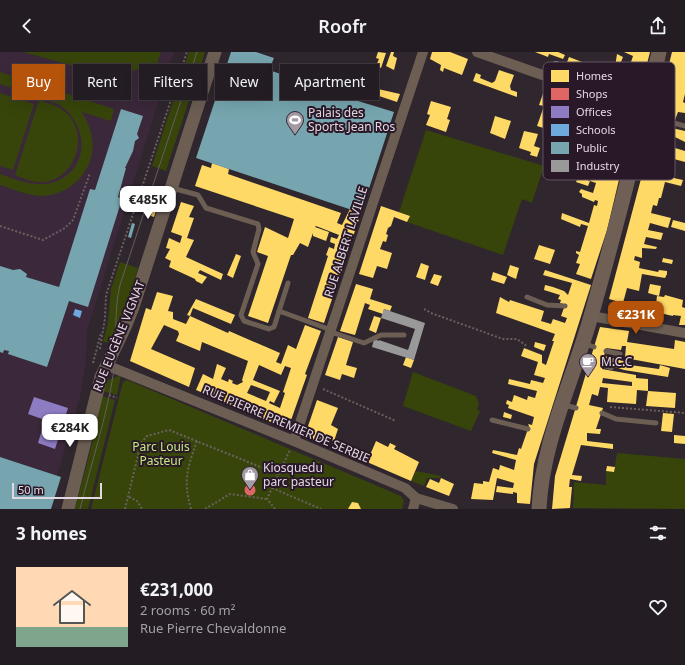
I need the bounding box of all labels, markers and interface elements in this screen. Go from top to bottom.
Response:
text: Roofr [318,14,367,38]
icon: back [16,15,38,37]
icon: share [647,15,669,37]
legend [543,62,675,180]
chip: Buy [12,64,65,100]
chip: Rent [73,64,131,100]
chip: Filters [139,64,207,100]
chip: New [215,64,272,100]
chip: Apartment [280,64,379,100]
text: Homes [576,68,613,83]
text: Shops [576,86,608,101]
place label: Palais des Sports Jean Ros [308,104,395,135]
text: Offices [576,104,612,119]
sports icon: Palais des Sports Jean Ros [285,110,305,135]
text: Schools [576,122,616,137]
text: Public [576,140,607,155]
text: Industry [576,158,620,173]
street label: RUE ALBERT LAVILLE [320,184,371,299]
pin: €485K [120,186,176,220]
text: €485K [129,190,167,208]
street label: RUE EUGÈNE VIGNAT [88,277,149,394]
pin: €231K [608,301,664,335]
text: €231K [617,305,655,323]
cafe icon: M.C.C [578,352,598,377]
place label: M.C.C [601,353,633,370]
street label: RUE PIERRE PREMIER DE SERBIE [200,381,372,467]
pin: €284K [42,414,98,448]
text: €284K [51,418,89,436]
park label: Parc Louis Pasteur [132,438,190,469]
place label: Kiosquedu parc pasteur [263,459,334,490]
shop icon: Kiosquedu parc pasteur [240,465,260,490]
scale bar [12,481,102,500]
text: 50 m [18,482,44,497]
text: 3 homes [16,522,87,545]
icon: filters [647,522,669,544]
text: €231,000 [140,578,213,601]
icon: home [48,583,96,631]
icon: heart [647,596,669,618]
text: 2 rooms · 60 m² [140,601,235,619]
text: Rue Pierre Chevaldonne [140,619,286,637]

